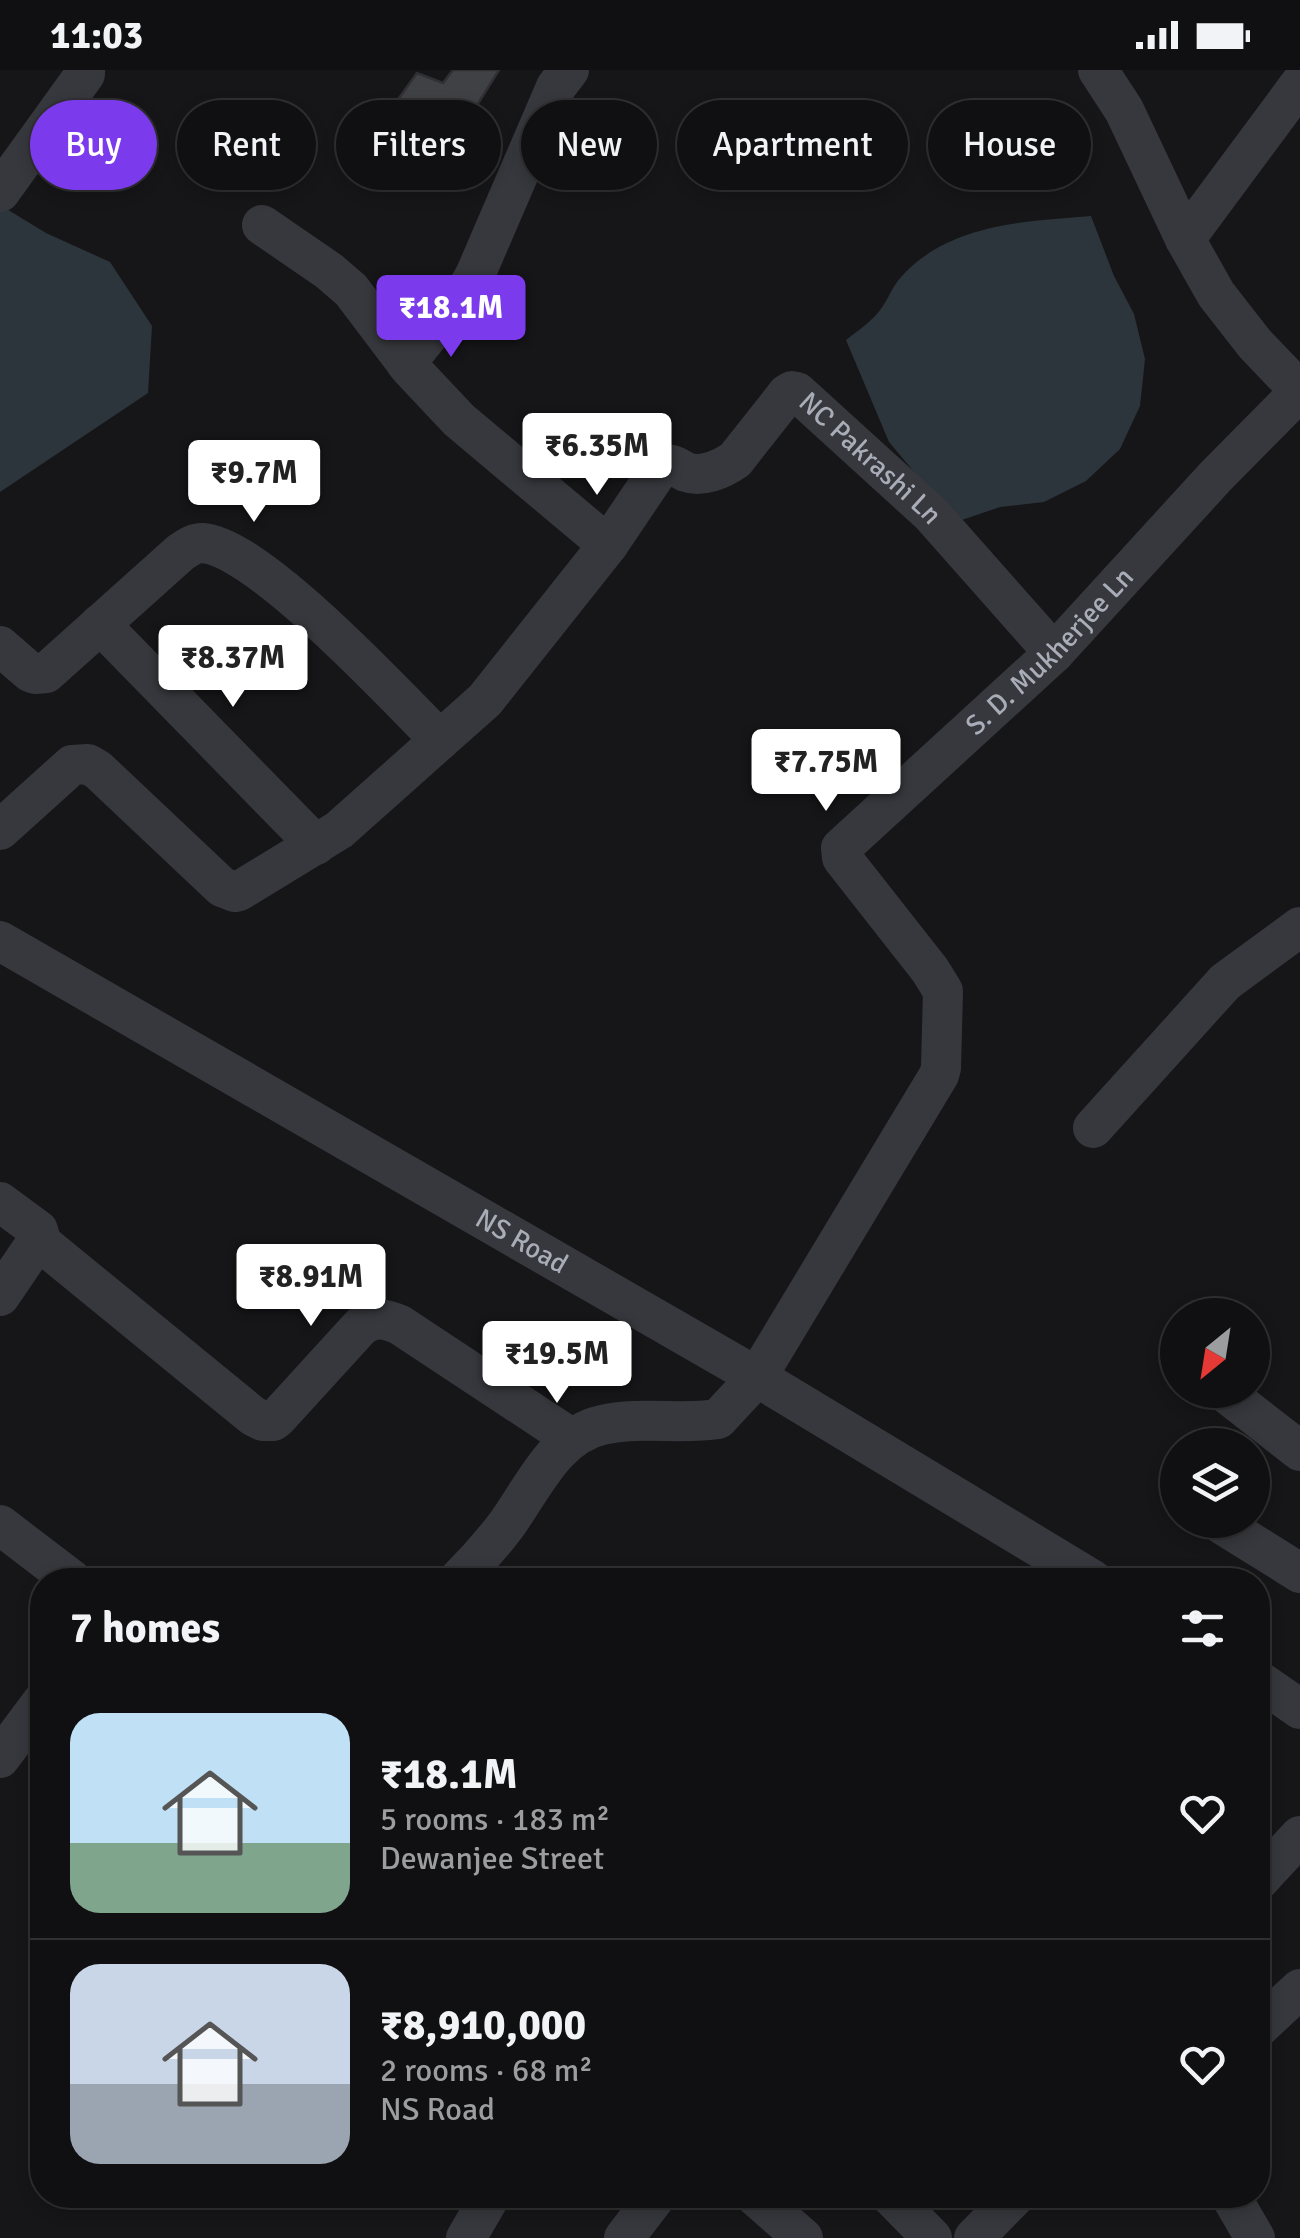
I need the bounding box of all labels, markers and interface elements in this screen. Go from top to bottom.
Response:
text: 11:03 [50,12,143,59]
chip: Buy [30,100,157,190]
chip: Rent [177,100,316,190]
chip: Filters [336,100,501,190]
chip: New [521,100,657,190]
chip: Apartment [677,100,908,190]
chip: House [928,100,1091,190]
pin: ₹18.1M [370,275,532,360]
text: ₹18.1M [399,288,503,327]
street label: NC Pakrashi Ln [792,385,949,531]
pin: ₹6.35M [516,413,678,498]
text: ₹6.35M [545,426,649,465]
pin: ₹9.7M [184,440,324,525]
text: ₹9.7M [210,453,298,492]
street label: S. D. Mukherjee Ln [959,560,1141,742]
pin: ₹8.37M [152,625,314,710]
text: ₹8.37M [181,638,285,677]
pin: ₹7.75M [745,729,907,814]
text: ₹7.75M [774,742,878,781]
street label: NS Road [470,1202,574,1281]
pin: ₹8.91M [230,1244,392,1329]
text: ₹8.91M [259,1257,363,1296]
north arrow [1160,1298,1270,1408]
map controls [1160,1298,1270,1538]
pin: ₹19.5M [476,1321,638,1406]
text: ₹19.5M [505,1334,609,1373]
button: layers [1160,1428,1270,1538]
icon: filters [1175,1601,1230,1656]
text: 7 homes [70,1603,220,1654]
text: ₹18.1M [380,1749,518,1800]
icon: home [150,1753,270,1873]
icon: heart [1175,1786,1230,1841]
text: 5 rooms · 183 m² [380,1800,610,1839]
text: Dewanjee Street [380,1839,604,1878]
text: ₹8,910,000 [380,2000,586,2051]
icon: home [150,2004,270,2124]
icon: heart [1175,2037,1230,2092]
text: 2 rooms · 68 m² [380,2051,593,2090]
text: NS Road [380,2090,495,2129]

